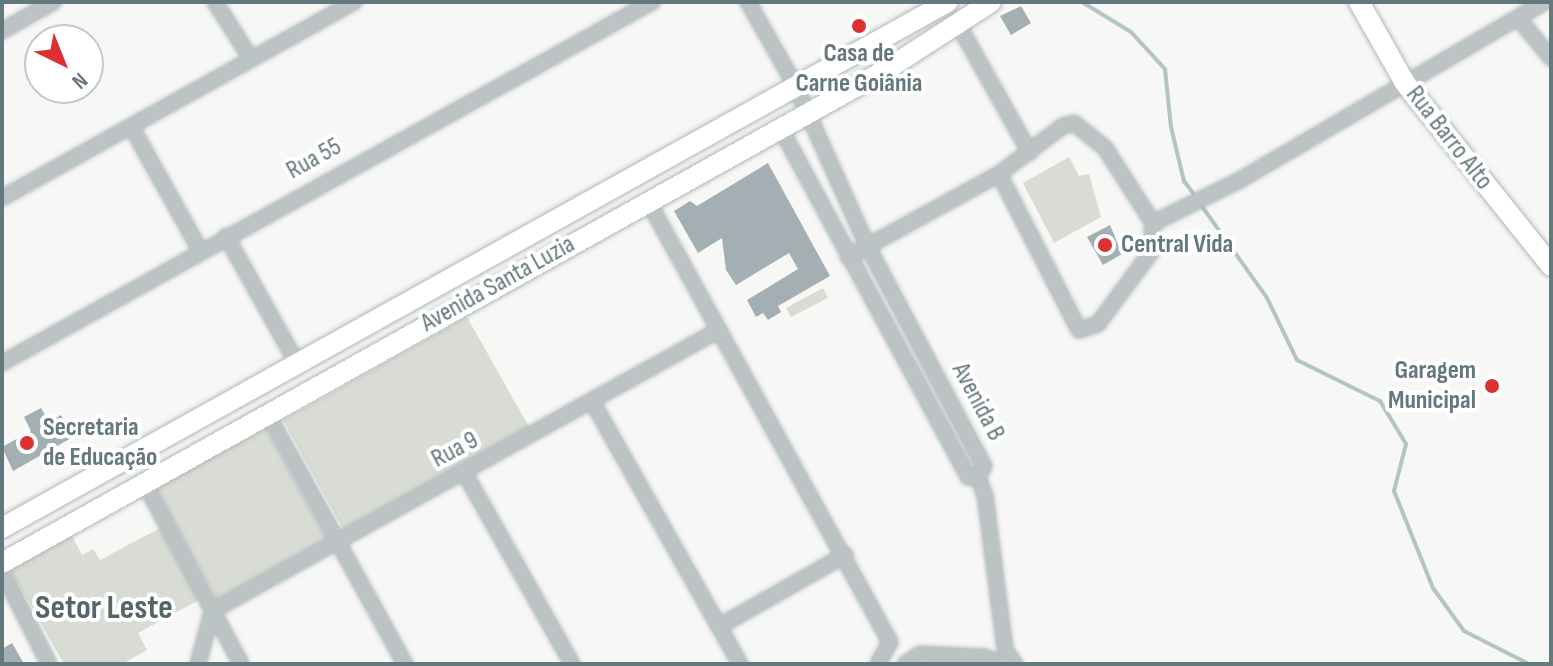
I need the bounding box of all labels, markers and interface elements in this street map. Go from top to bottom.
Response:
marker: Casa de Carne Goiânia [850,17,868,35]
north arrow [24,24,104,104]
place label: Casa de Carne Goiânia [796,38,922,100]
text: N [66,67,93,94]
street label: Rua Barro Alto [1399,80,1499,196]
street label: Rua 55 [281,131,347,187]
street label: Avenida Santa Luzia [416,229,580,339]
place label: Central Vida [1121,229,1233,261]
marker: Central Vida [1096,236,1114,254]
place label: Garagem Municipal [1388,355,1476,416]
street label: Avenida B [945,358,1011,446]
marker: Garagem Municipal [1483,377,1501,395]
place label: Secretaria de Educação [43,412,157,474]
street label: Rua 9 [426,425,484,475]
marker: Secretaria de Educação [18,434,36,452]
district label: Setor Leste [35,588,173,628]

